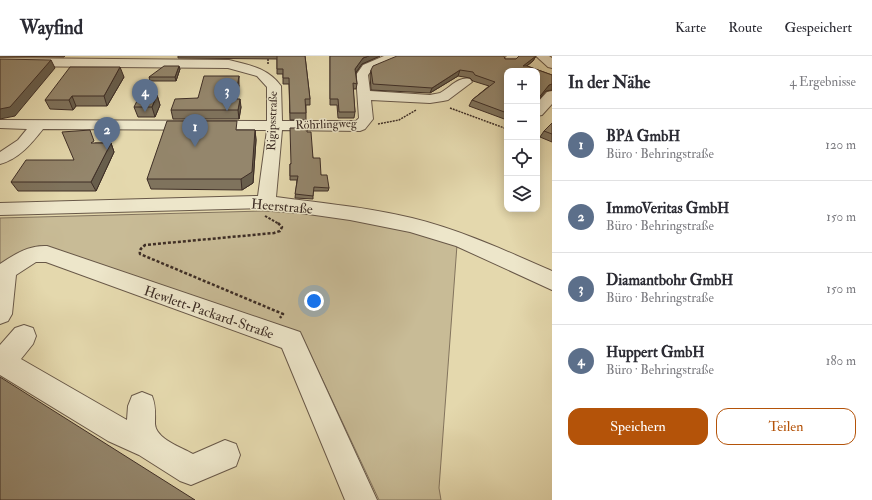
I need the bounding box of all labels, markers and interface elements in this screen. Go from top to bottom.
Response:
text: Wayfind [20,16,83,40]
text: Karte [675,19,706,36]
text: Route [728,19,762,36]
text: Gespeichert [784,19,852,36]
map controls [504,68,540,212]
button: + [504,68,540,104]
text: In der Nähe [568,72,650,93]
text: 4 Ergebnisse [789,74,856,90]
pin: 3 [214,78,240,111]
pin: 4 [132,79,158,112]
street label: Rigipsstraße [264,91,281,151]
button: − [504,104,540,140]
pin: 1 [182,114,208,147]
street label: Röhrlingweg [295,116,358,133]
pin: 2 [94,117,120,150]
text: BPA GmbH [606,127,680,146]
text: 1 [579,137,583,153]
text: 120 m [825,137,856,153]
button: locate [504,140,540,176]
text: Büro · Behringstraße [606,146,714,162]
button: layers [504,176,540,212]
street label: Heerstraße [250,195,314,218]
text: ImmoVeritas GmbH [606,199,729,218]
text: 2 [578,209,584,225]
text: 150 m [826,209,856,225]
text: Büro · Behringstraße [606,218,714,234]
text: Diamantbohr GmbH [606,271,733,290]
text: 3 [579,281,584,297]
text: 150 m [826,281,856,297]
street label: Hewlett-Packard-Straße [142,282,276,343]
text: Büro · Behringstraße [606,290,714,306]
your location [304,291,324,311]
text: Huppert GmbH [606,343,705,362]
text: 4 [577,353,585,369]
text: 180 m [826,353,856,369]
text: Büro · Behringstraße [606,362,714,378]
button: Speichern [568,408,708,445]
button: Teilen [716,408,856,445]

